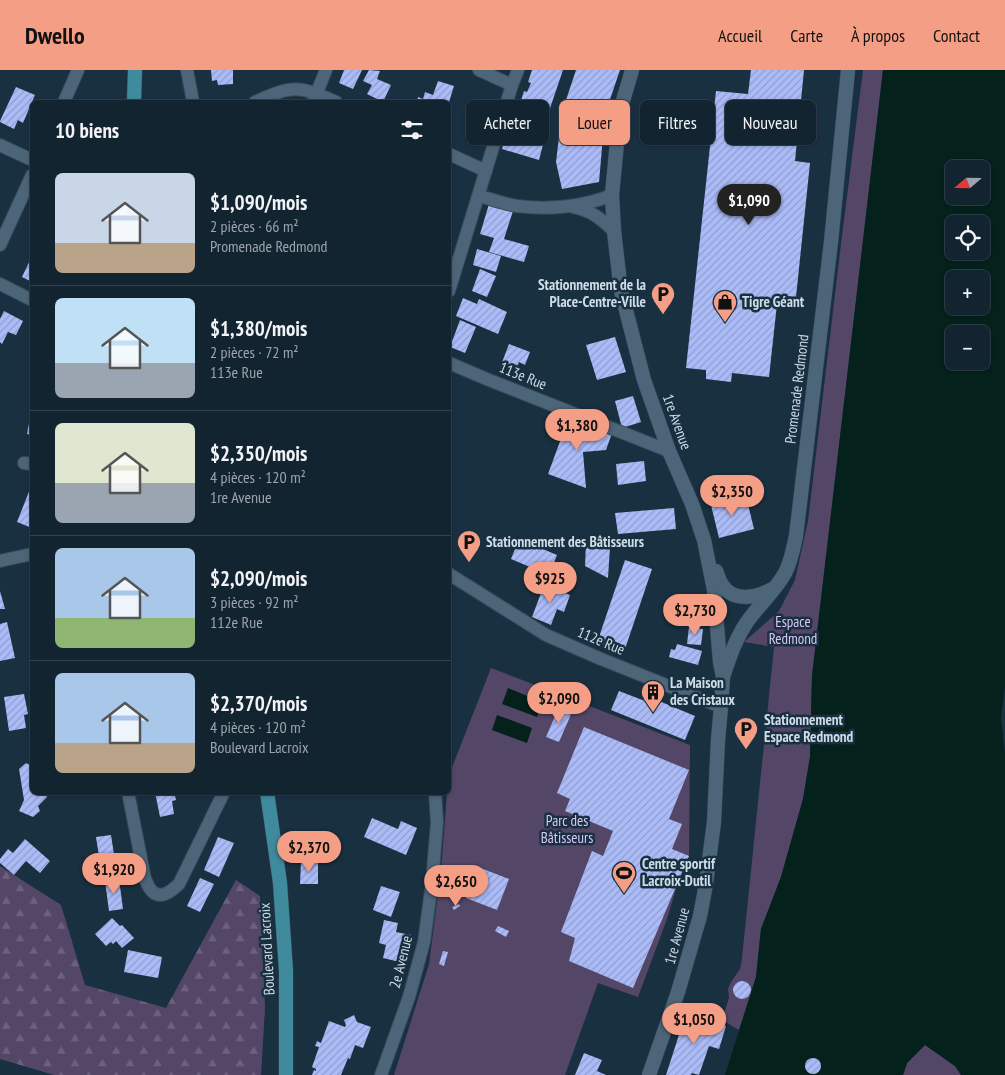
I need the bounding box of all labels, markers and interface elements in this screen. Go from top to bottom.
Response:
text: Dwello [25,20,85,51]
text: Accueil [718,24,762,47]
text: Carte [790,24,823,47]
text: À propos [851,24,905,47]
text: Contact [933,24,980,47]
chip: Acheter [466,100,549,145]
chip: Louer [559,100,630,145]
chip: Filtres [640,100,715,145]
chip: Nouveau [725,100,816,145]
icon: filters [398,116,426,144]
text: 10 biens [55,117,119,144]
north arrow [945,160,990,205]
map controls [945,160,990,370]
pin: $1,090 [708,184,790,226]
text: $1,090/mois [210,189,307,216]
text: $1,090 [728,190,770,210]
icon: home [95,193,155,253]
button: locate [945,215,990,260]
text: 2 pièces · 66 m² [210,216,299,236]
text: Promenade Redmond [210,236,327,256]
button: + [945,270,990,315]
place label: Stationnement de la Place-Centre-Ville [538,275,646,311]
parking icon: Stationnement de la Place-Centre-Ville [650,281,676,315]
shop icon: Tigre Géant [712,289,738,323]
place label: Tigre Géant [742,292,805,311]
text: $1,380/mois [210,315,307,342]
icon: home [95,318,155,378]
button: − [945,325,990,370]
street label: Promenade Redmond [780,333,813,445]
text: 2 pièces · 72 m² [210,342,299,362]
street label: 113e Rue [497,357,550,394]
text: 113e Rue [210,362,263,382]
street label: 1re Avenue [659,391,696,452]
pin: $1,380 [536,408,618,451]
text: $1,380 [556,415,598,435]
text: $2,350/mois [210,440,307,467]
icon: home [95,443,155,503]
text: 4 pièces · 120 m² [210,467,306,487]
pin: $2,350 [691,474,773,517]
text: $2,350 [711,481,753,501]
text: 1re Avenue [210,487,272,507]
parking icon: Stationnement des Bâtisseurs [456,529,482,563]
place label: Stationnement des Bâtisseurs [486,532,644,551]
pin: $925 [520,562,580,604]
text: $2,090/mois [210,565,307,592]
icon: home [95,568,155,628]
text: $925 [535,568,565,588]
text: 3 pièces · 92 m² [210,592,299,612]
pin: $2,730 [654,594,736,636]
text: $2,730 [674,600,716,620]
text: 112e Rue [210,612,263,632]
park label: Espace Redmond [769,612,817,648]
street label: 112e Rue [575,622,628,659]
place label: La Maison des Cristaux [670,673,735,709]
building icon: La Maison des Cristaux [640,679,666,713]
pin: $2,090 [518,682,600,724]
text: $2,090 [538,688,580,708]
text: $2,370/mois [210,690,307,717]
icon: home [95,693,155,753]
place label: Stationnement Espace Redmond [764,710,854,746]
parking icon: Stationnement Espace Redmond [733,716,759,750]
text: 4 pièces · 120 m² [210,717,306,737]
text: Boulevard Lacroix [210,737,309,757]
park label: Parc des Bâtisseurs [541,811,593,847]
pin: $2,370 [268,830,350,873]
text: $2,370 [288,837,330,857]
pin: $1,920 [73,852,155,895]
place label: Centre sportif Lacroix-Dutil [642,854,716,890]
text: $1,920 [93,859,135,879]
sports icon: Centre sportif Lacroix-Dutil [611,860,637,894]
pin: $2,650 [415,864,497,907]
text: $2,650 [435,871,477,891]
street label: Boulevard Lacroix [255,902,278,996]
street label: 1re Avenue [660,906,693,966]
street label: 2e Avenue [385,934,416,990]
pin: $1,050 [653,1002,735,1045]
text: $1,050 [673,1009,715,1029]

